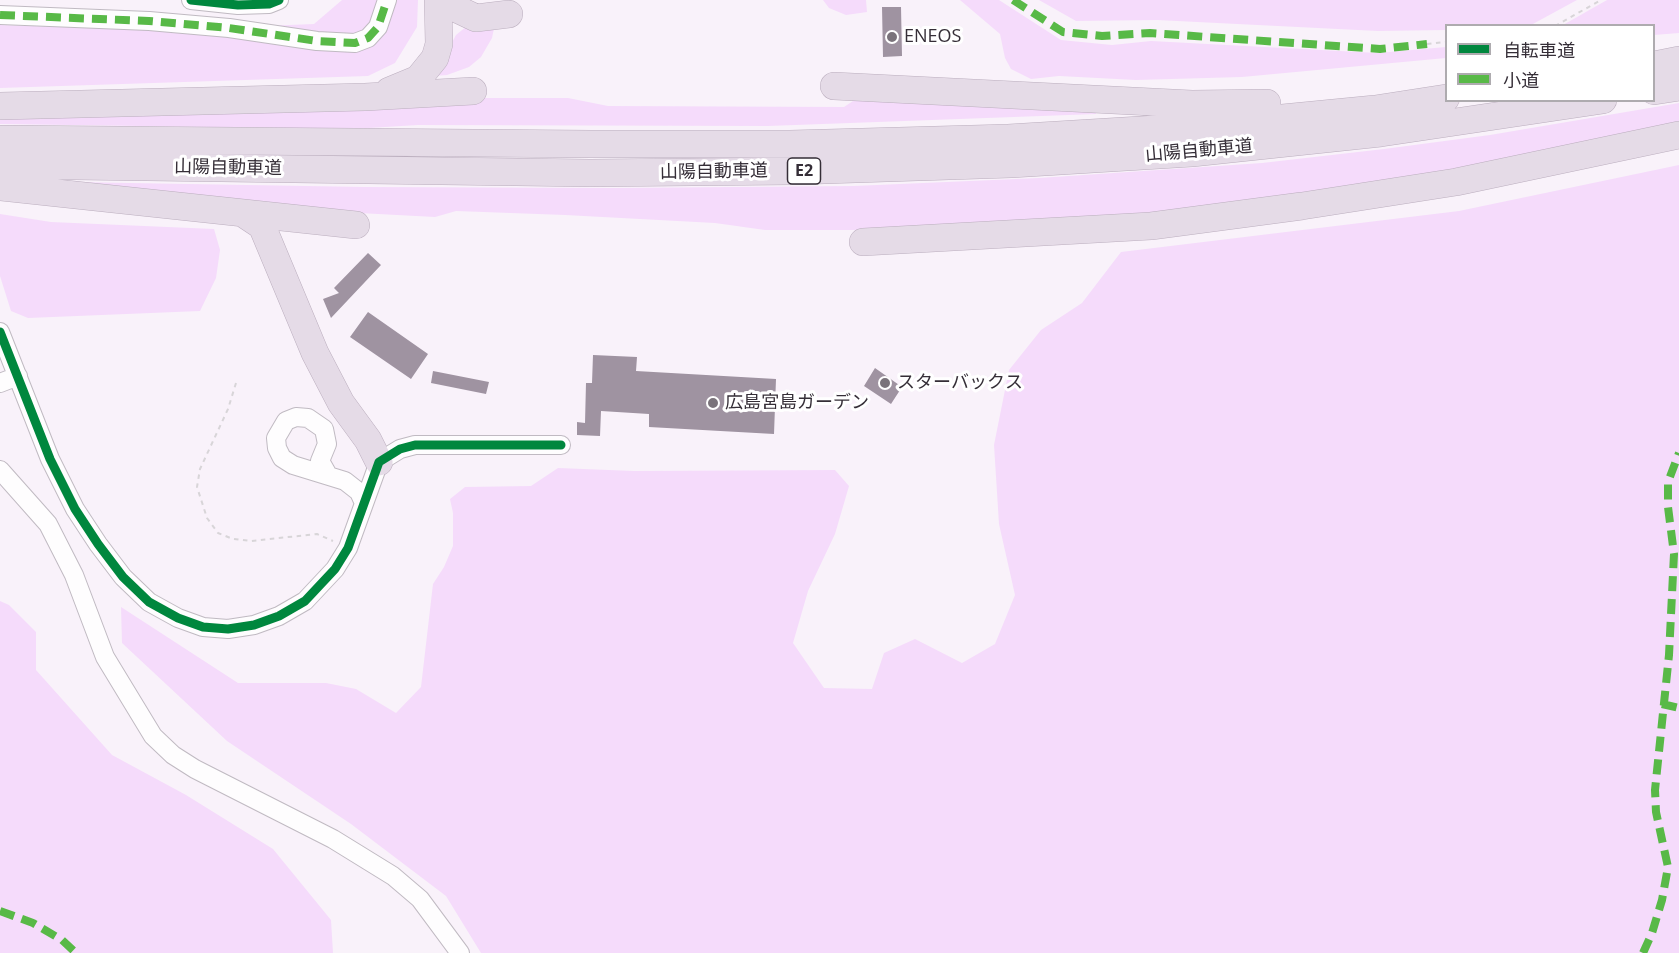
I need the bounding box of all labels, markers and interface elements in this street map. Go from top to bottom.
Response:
legend [1445,24,1655,102]
place label: ENEOS [904,26,961,48]
marker: ENEOS [885,30,899,44]
text: 自転車道 [1503,38,1575,62]
text: 小道 [1503,68,1539,92]
street label: 山陽自動車道 [1144,136,1254,166]
street label: 山陽自動車道 [174,156,282,180]
road number: E2 [788,158,820,184]
street label: 山陽自動車道 [660,160,768,184]
place label: スターバックス [897,372,1023,394]
marker: スターバックス [878,376,892,390]
place label: 広島宮島ガーデン [725,392,869,414]
marker: 広島宮島ガーデン [706,396,720,410]

